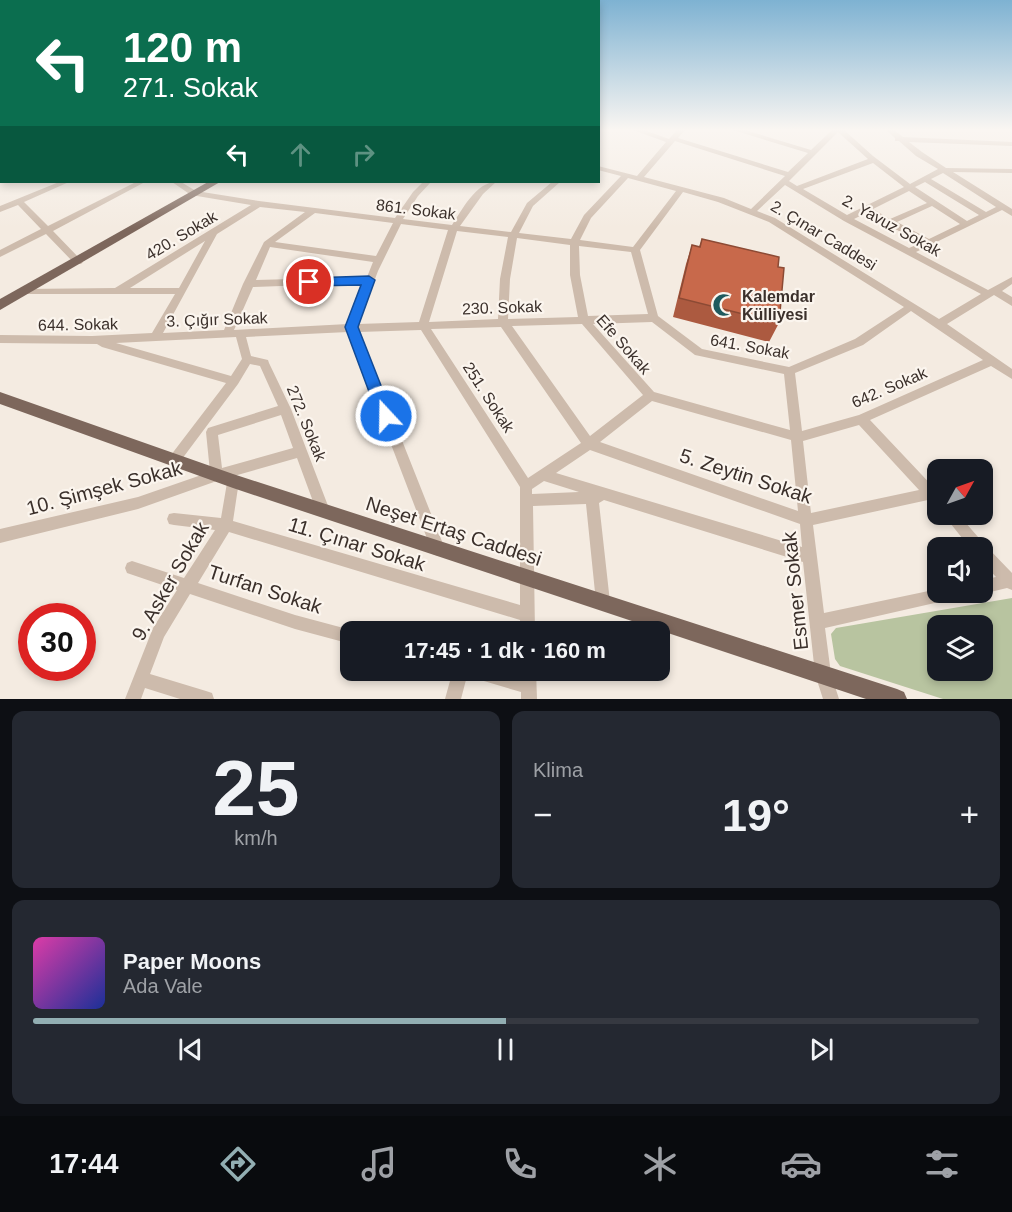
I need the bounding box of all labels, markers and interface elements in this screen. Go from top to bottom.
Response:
icon: left [24,24,102,102]
text: 120 m [123,24,242,71]
text: 271. Sokak [123,73,258,103]
icon: left [221,138,254,171]
icon: ahead [284,138,317,171]
icon: right [347,138,380,171]
street label: 2. Yavuz Sokak [840,191,945,260]
street label: 861. Sokak [375,196,458,223]
street label: 2. Çınar Caddesi [768,197,880,274]
street label: 420. Sokak [143,207,221,263]
pin [283,256,334,307]
icon: arrive [292,265,325,298]
place label: Kalemdar Külliyesi [742,288,815,323]
mosque icon: Kalemdar Külliyesi [711,292,737,318]
street label: 230. Sokak [462,298,543,317]
street label: 3. Çığır Sokak [166,309,269,330]
street label: Efe Sokak [593,311,655,378]
street label: 644. Sokak [38,315,119,334]
street label: 641. Sokak [709,331,792,362]
street label: 251. Sokak [460,359,518,436]
street label: 642. Sokak [849,364,930,411]
street label: 272. Sokak [284,383,330,464]
position arrow [354,384,418,448]
street label: 5. Zeytin Sokak [677,444,816,508]
street label: 10. Şimşek Sokak [24,456,185,519]
north arrow [927,459,993,525]
map controls [927,459,993,681]
street label: Neşet Ertaş Caddesi [363,492,545,570]
street label: 11. Çınar Sokak [286,513,429,576]
street label: 9. Asker Sokak [127,517,213,644]
street label: Esmer Sokak [778,530,812,651]
button: sound [927,537,993,603]
street label: Turfan Sokak [205,560,326,618]
speed limit sign: 30 [18,603,96,681]
button: layers [927,615,993,681]
text: 17:45 · 1 dk · 160 m [404,638,606,663]
text: 25 [213,744,299,832]
text: Klima [533,759,583,781]
text: 19° [722,790,790,841]
text: − [533,796,552,833]
text: + [960,796,979,833]
text: km/h [234,827,278,849]
text: Paper Moons [123,949,261,974]
text: Ada Vale [123,975,203,997]
icon: previous [174,1033,207,1066]
icon: pause [489,1033,522,1066]
icon: next [805,1033,838,1066]
icon: directions [217,1143,259,1185]
icon: music [358,1143,400,1185]
icon: phone [499,1143,541,1185]
icon: climate [639,1143,681,1185]
icon: car [780,1143,822,1185]
icon: filters [921,1143,963,1185]
text: 17:44 [49,1149,118,1179]

